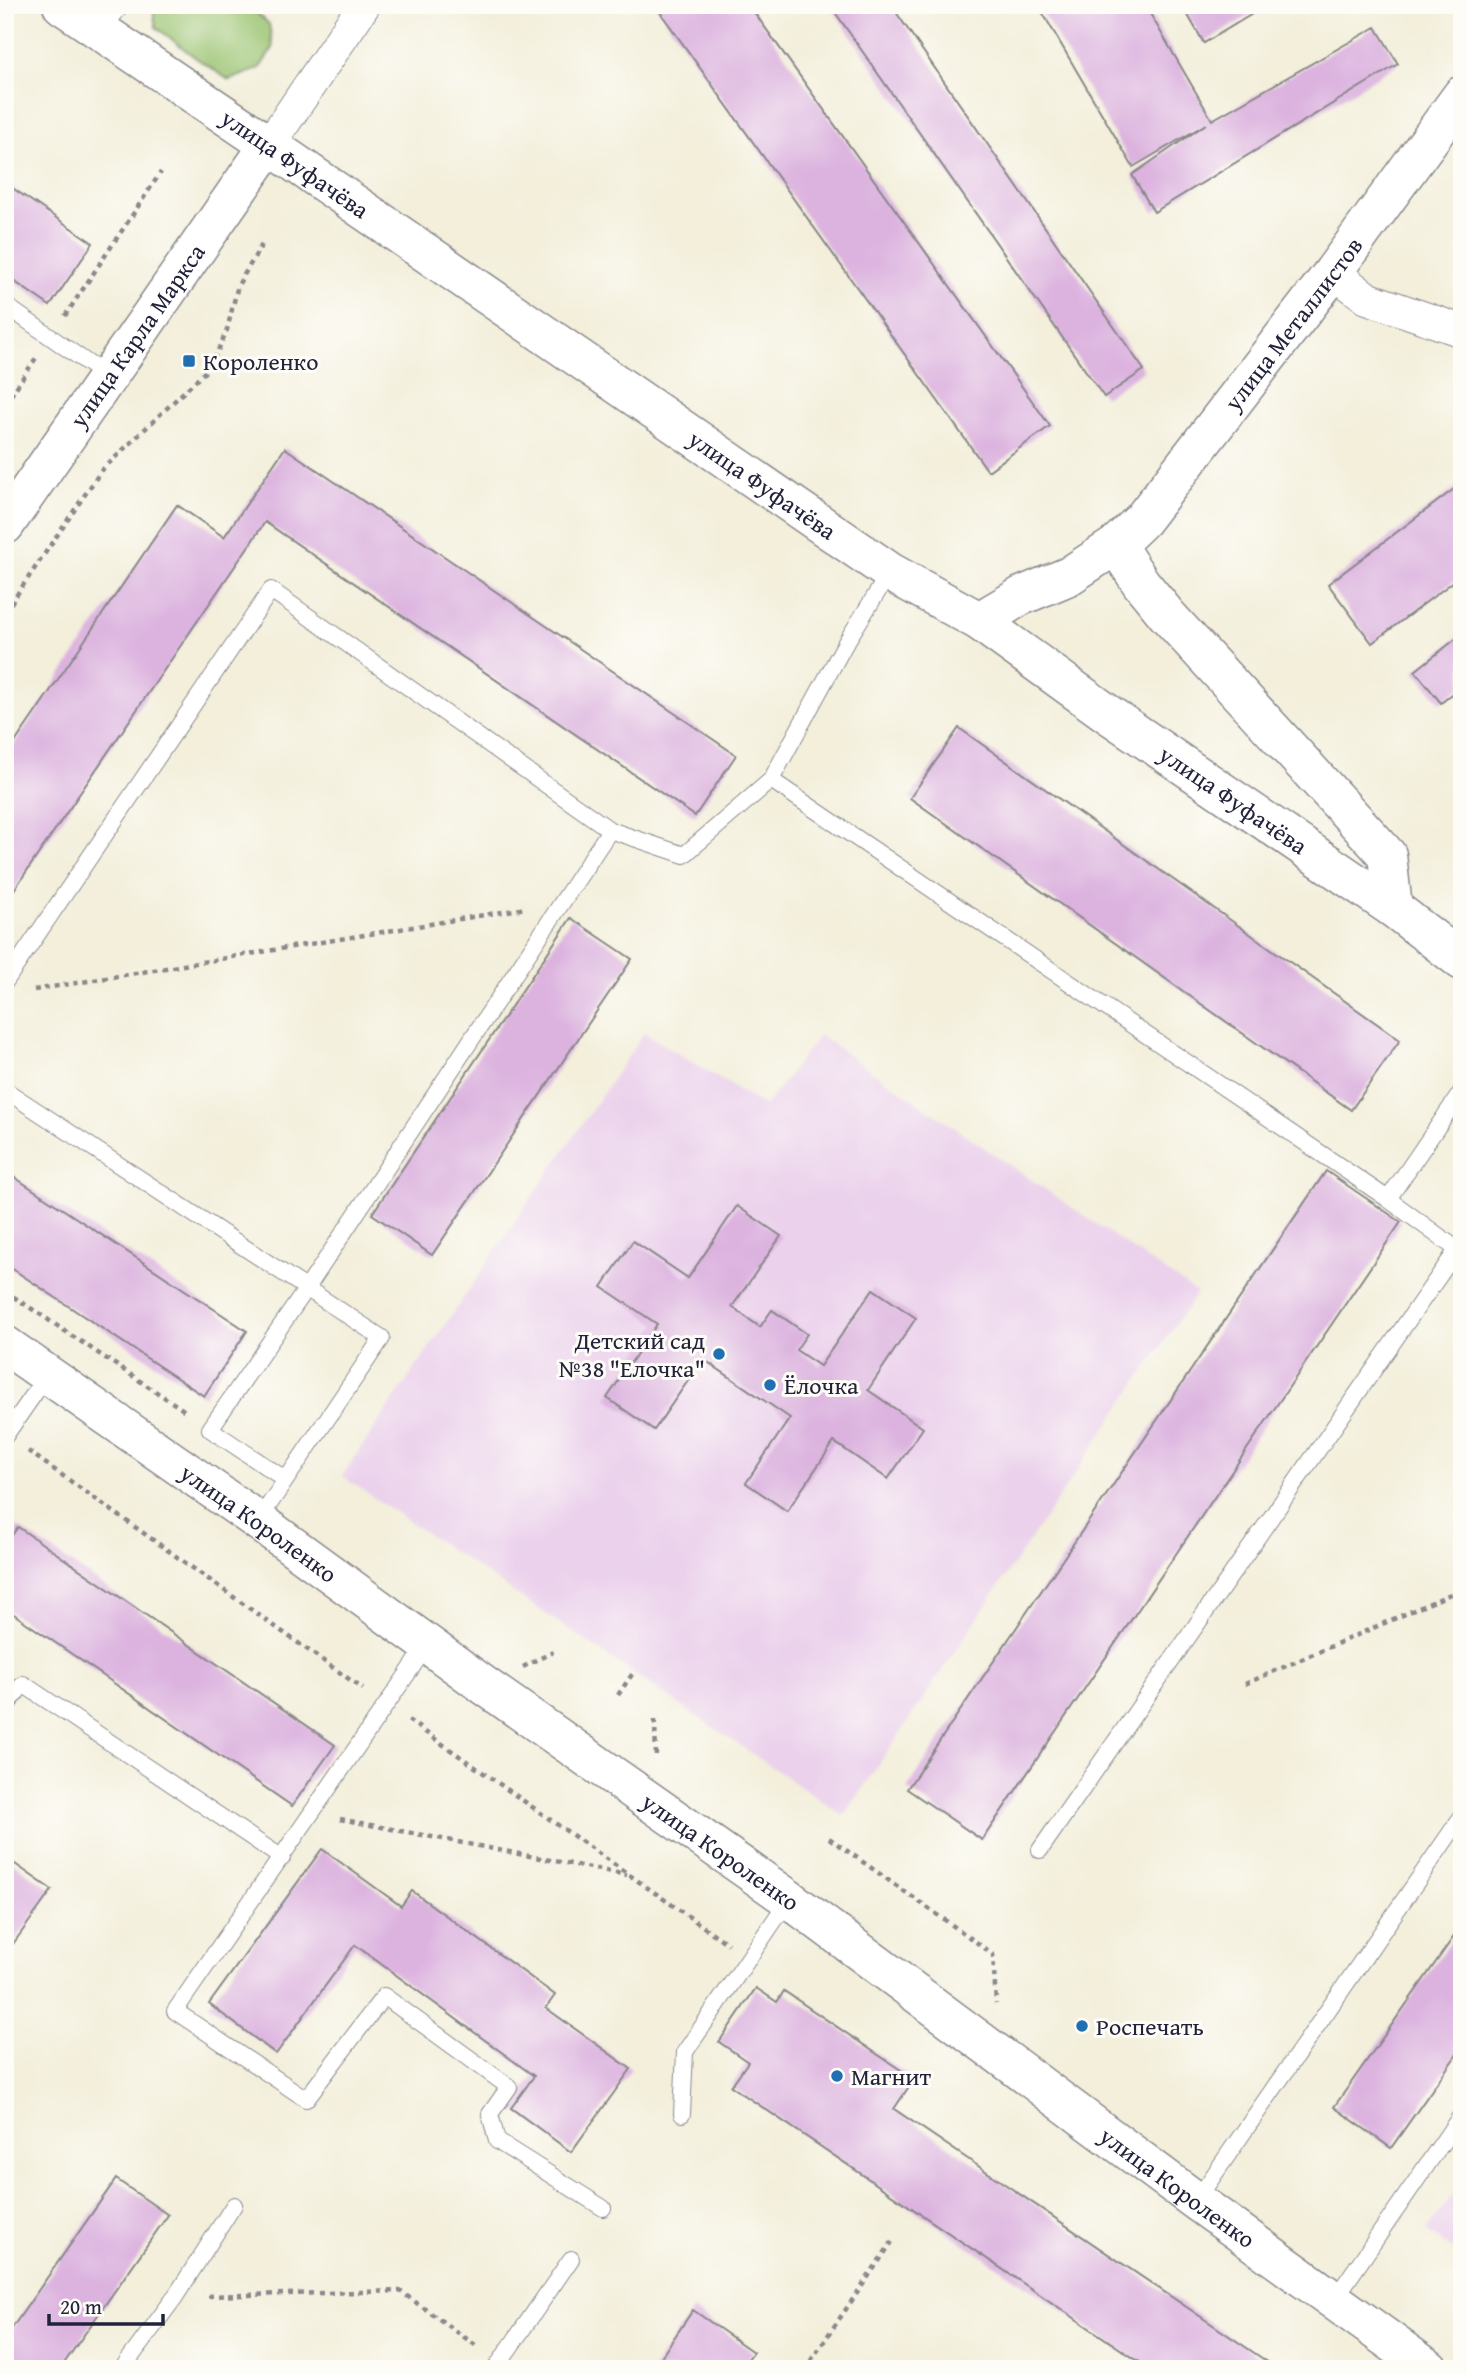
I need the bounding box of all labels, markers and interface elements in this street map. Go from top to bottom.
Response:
street label: улица Фуфачёва [213,100,377,227]
street label: улица Металлистов [1215,230,1371,418]
street label: улица Карла Маркса [60,236,213,435]
place label: Короленко [203,344,318,379]
marker: Короленко [181,353,197,369]
street label: улица Фуфачёва [681,421,844,548]
street label: улица Фуфачёва [1151,736,1315,863]
place label: Детский сад №38 "Елочка" [558,1323,705,1386]
marker: Детский сад №38 "Елочка" [711,1346,727,1362]
place label: Ёлочка [784,1368,859,1403]
marker: Ёлочка [762,1377,778,1393]
street label: улица Короленко [173,1454,345,1591]
street label: улица Короленко [634,1783,807,1919]
place label: Роспечать [1096,2009,1204,2044]
marker: Роспечать [1074,2018,1090,2034]
place label: Магнит [851,2059,932,2094]
marker: Магнит [829,2068,845,2084]
street label: улица Короленко [1092,2117,1263,2256]
scale bar [49,2283,163,2327]
text: 20 m [60,2291,102,2322]

